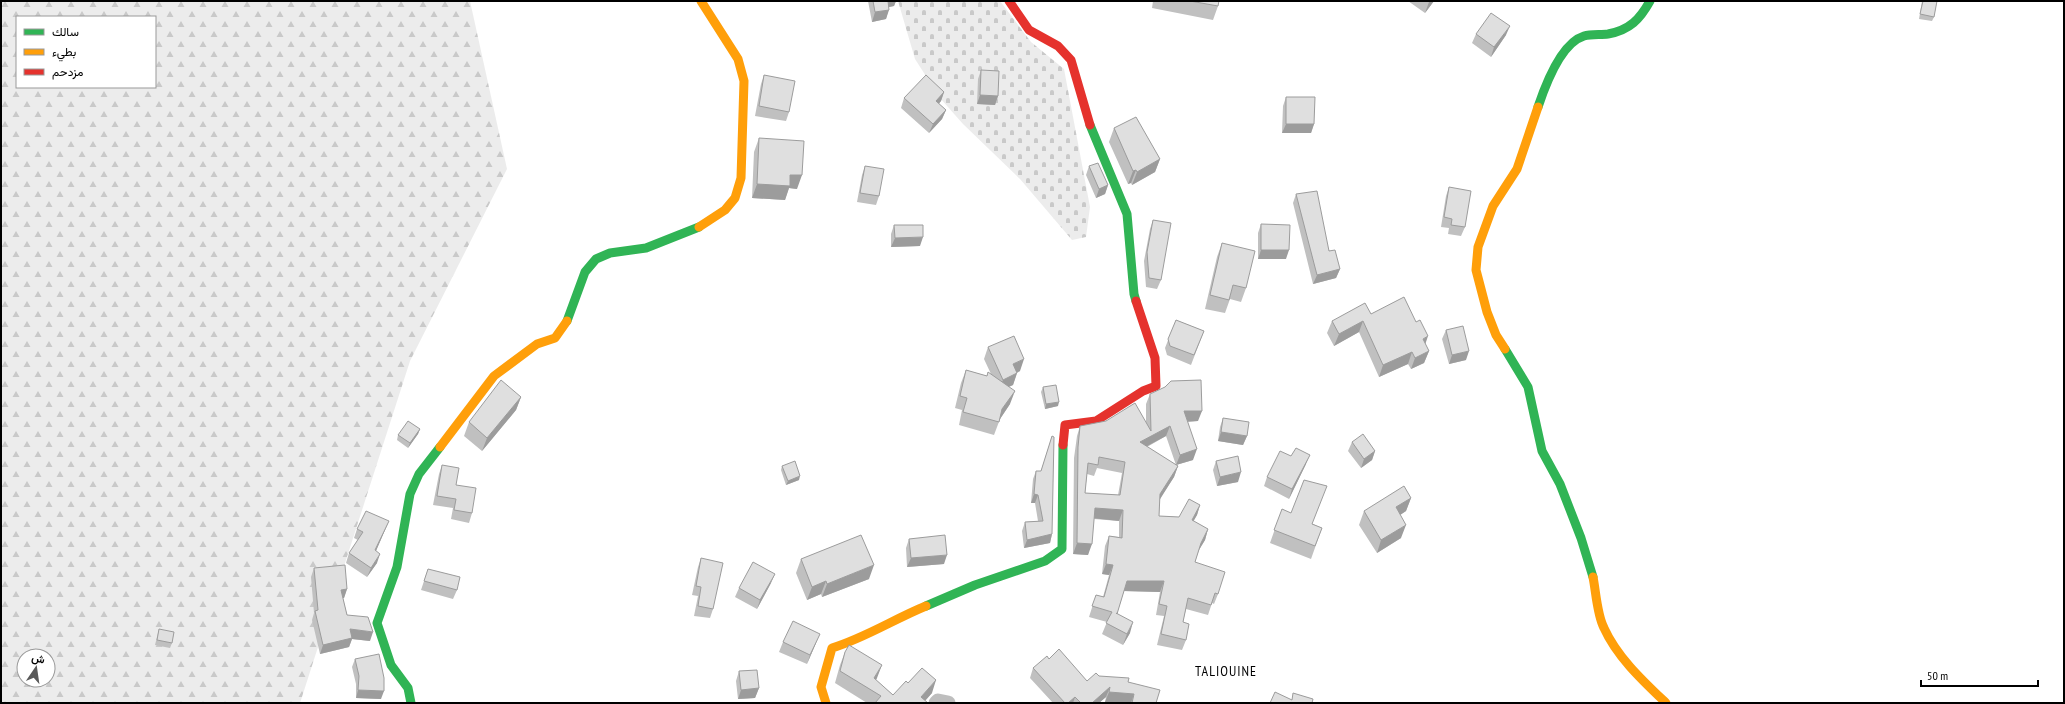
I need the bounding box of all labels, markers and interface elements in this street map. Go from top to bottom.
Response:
legend [16,16,156,88]
text: سالك [52,24,79,39]
text: بطيء [52,44,76,62]
text: مزدحم [52,64,83,80]
north arrow [16,648,56,688]
text: ش [30,650,46,667]
district label: TALIOUINE [1195,662,1257,680]
scale bar [1921,662,2038,688]
text: 50 m [1927,668,1948,683]

